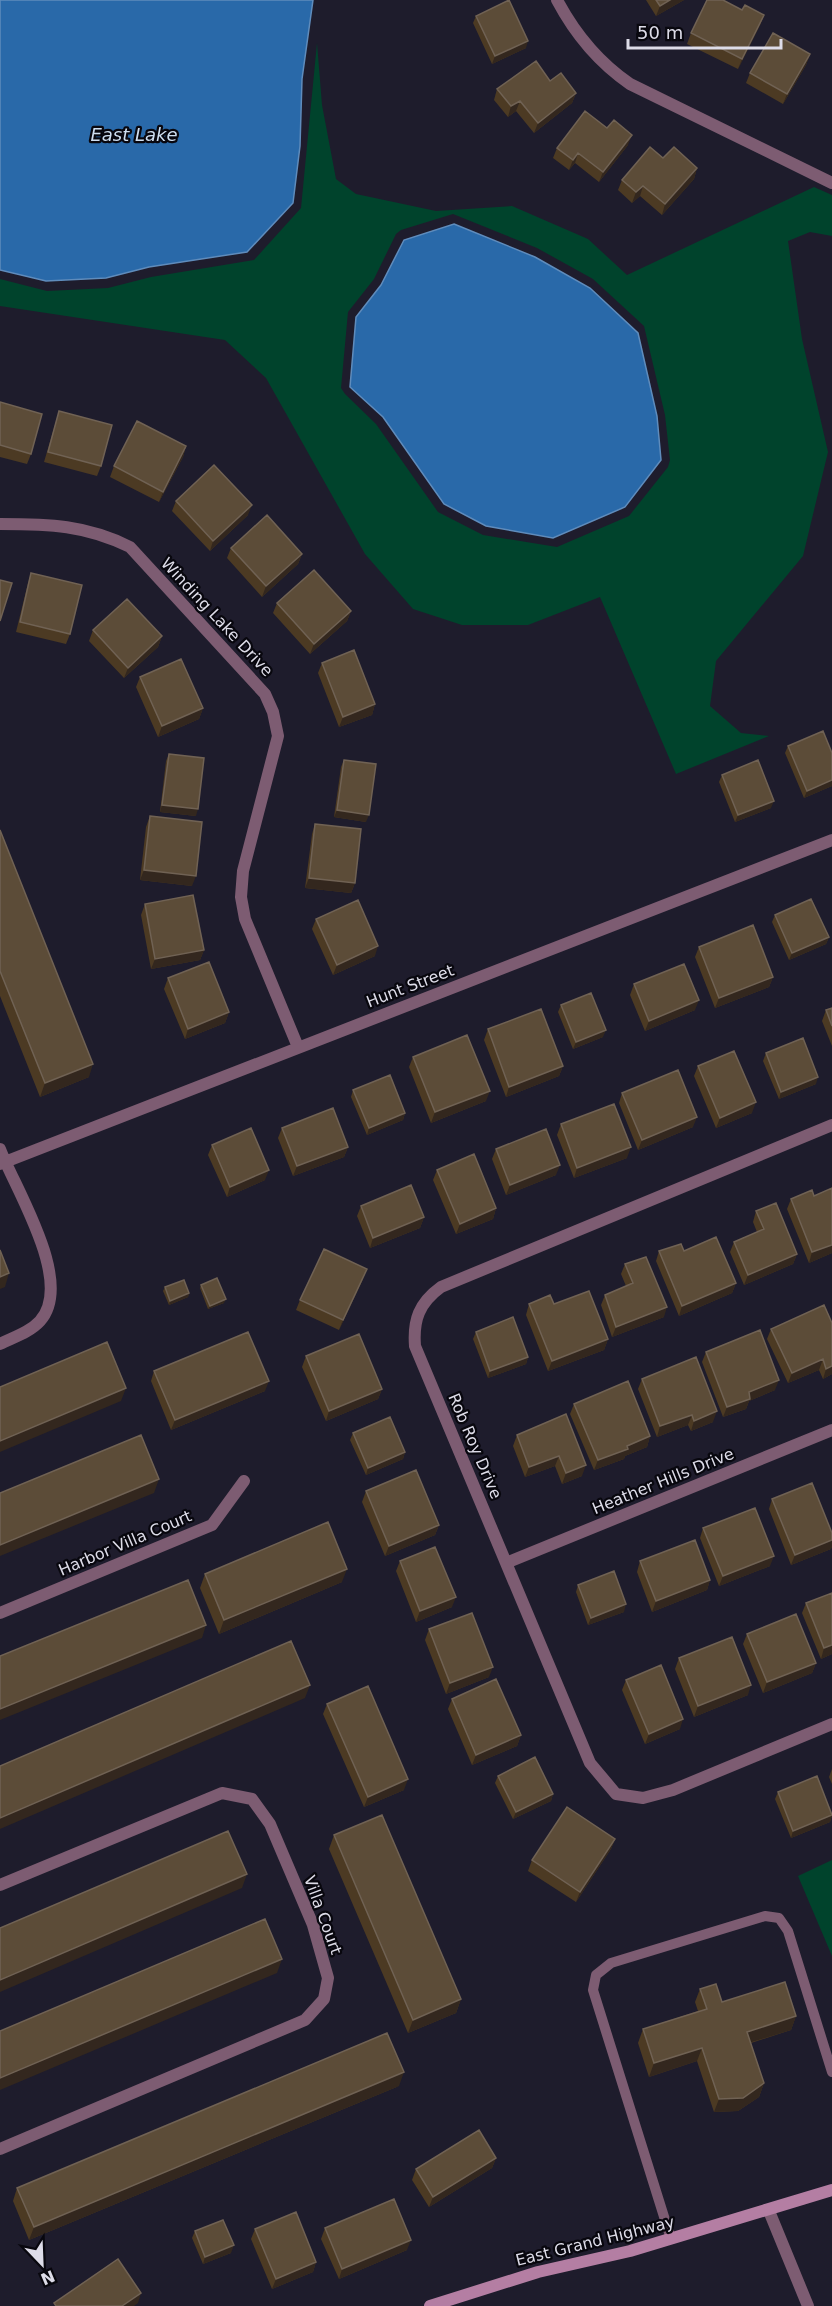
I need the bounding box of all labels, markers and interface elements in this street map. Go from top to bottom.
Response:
scale bar [628,12,781,50]
text: 50 m [637,22,683,43]
water label: East Lake [90,124,178,145]
street label: Winding Lake Drive [157,554,277,680]
street label: Hunt Street [364,961,456,1011]
street label: Rob Roy Drive [444,1390,506,1502]
street label: Heather Hills Drive [589,1444,737,1518]
street label: Harbor Villa Court [56,1506,194,1580]
street label: Villa Court [300,1873,346,1957]
street label: East Grand Highway [514,2212,676,2270]
north arrow [12,2234,72,2294]
text: N [38,2266,58,2289]

